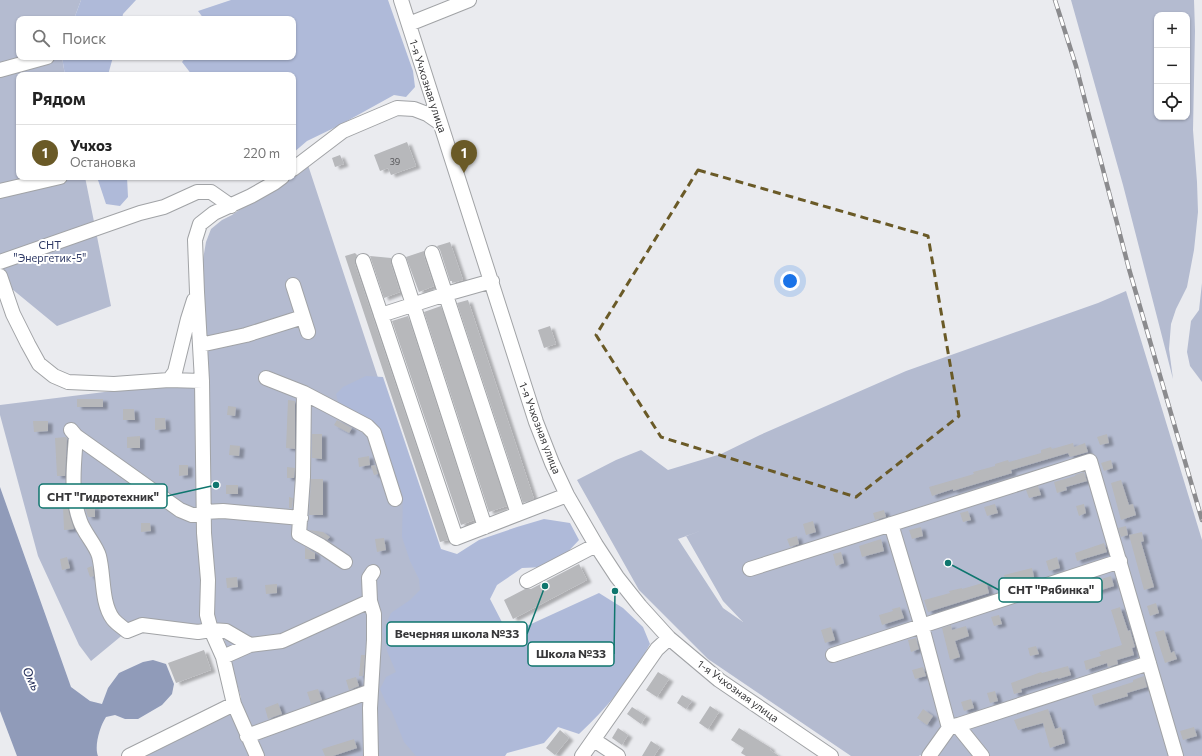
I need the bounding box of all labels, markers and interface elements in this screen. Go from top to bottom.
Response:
map controls [1154,12,1190,120]
button: + [1154,12,1190,48]
search box [16,16,296,60]
icon: search [30,27,52,49]
text: Поиск [62,29,106,47]
street label: 1-я Учхозная улица [407,38,450,134]
button: − [1154,48,1190,84]
button: locate [1154,84,1190,120]
text: Рядом [32,88,86,109]
text: Учхоз [70,136,112,154]
pin: 1 [451,140,477,173]
text: 1 [42,145,48,161]
text: 220 m [243,145,280,161]
text: Остановка [70,154,136,170]
house number: 39 [390,156,400,167]
park label: СНТ "Энергетик-5" [14,238,86,264]
your location [780,271,800,291]
street label: 1-я Учхозная улица [517,380,564,476]
callout: СНТ "Гидротехник" [39,484,167,508]
text: СНТ "Гидротехник" [47,489,159,503]
callout: СНТ "Рябинка" [999,578,1102,602]
text: СНТ "Рябинка" [1008,582,1094,596]
callout: Вечерняя школа №33 [387,622,527,646]
text: Вечерняя школа №33 [395,626,519,640]
callout: Школа №33 [528,642,614,666]
text: Школа №33 [536,646,606,660]
street label: 1-я Учхозная улица [695,657,781,724]
water label: Омь [20,665,43,693]

